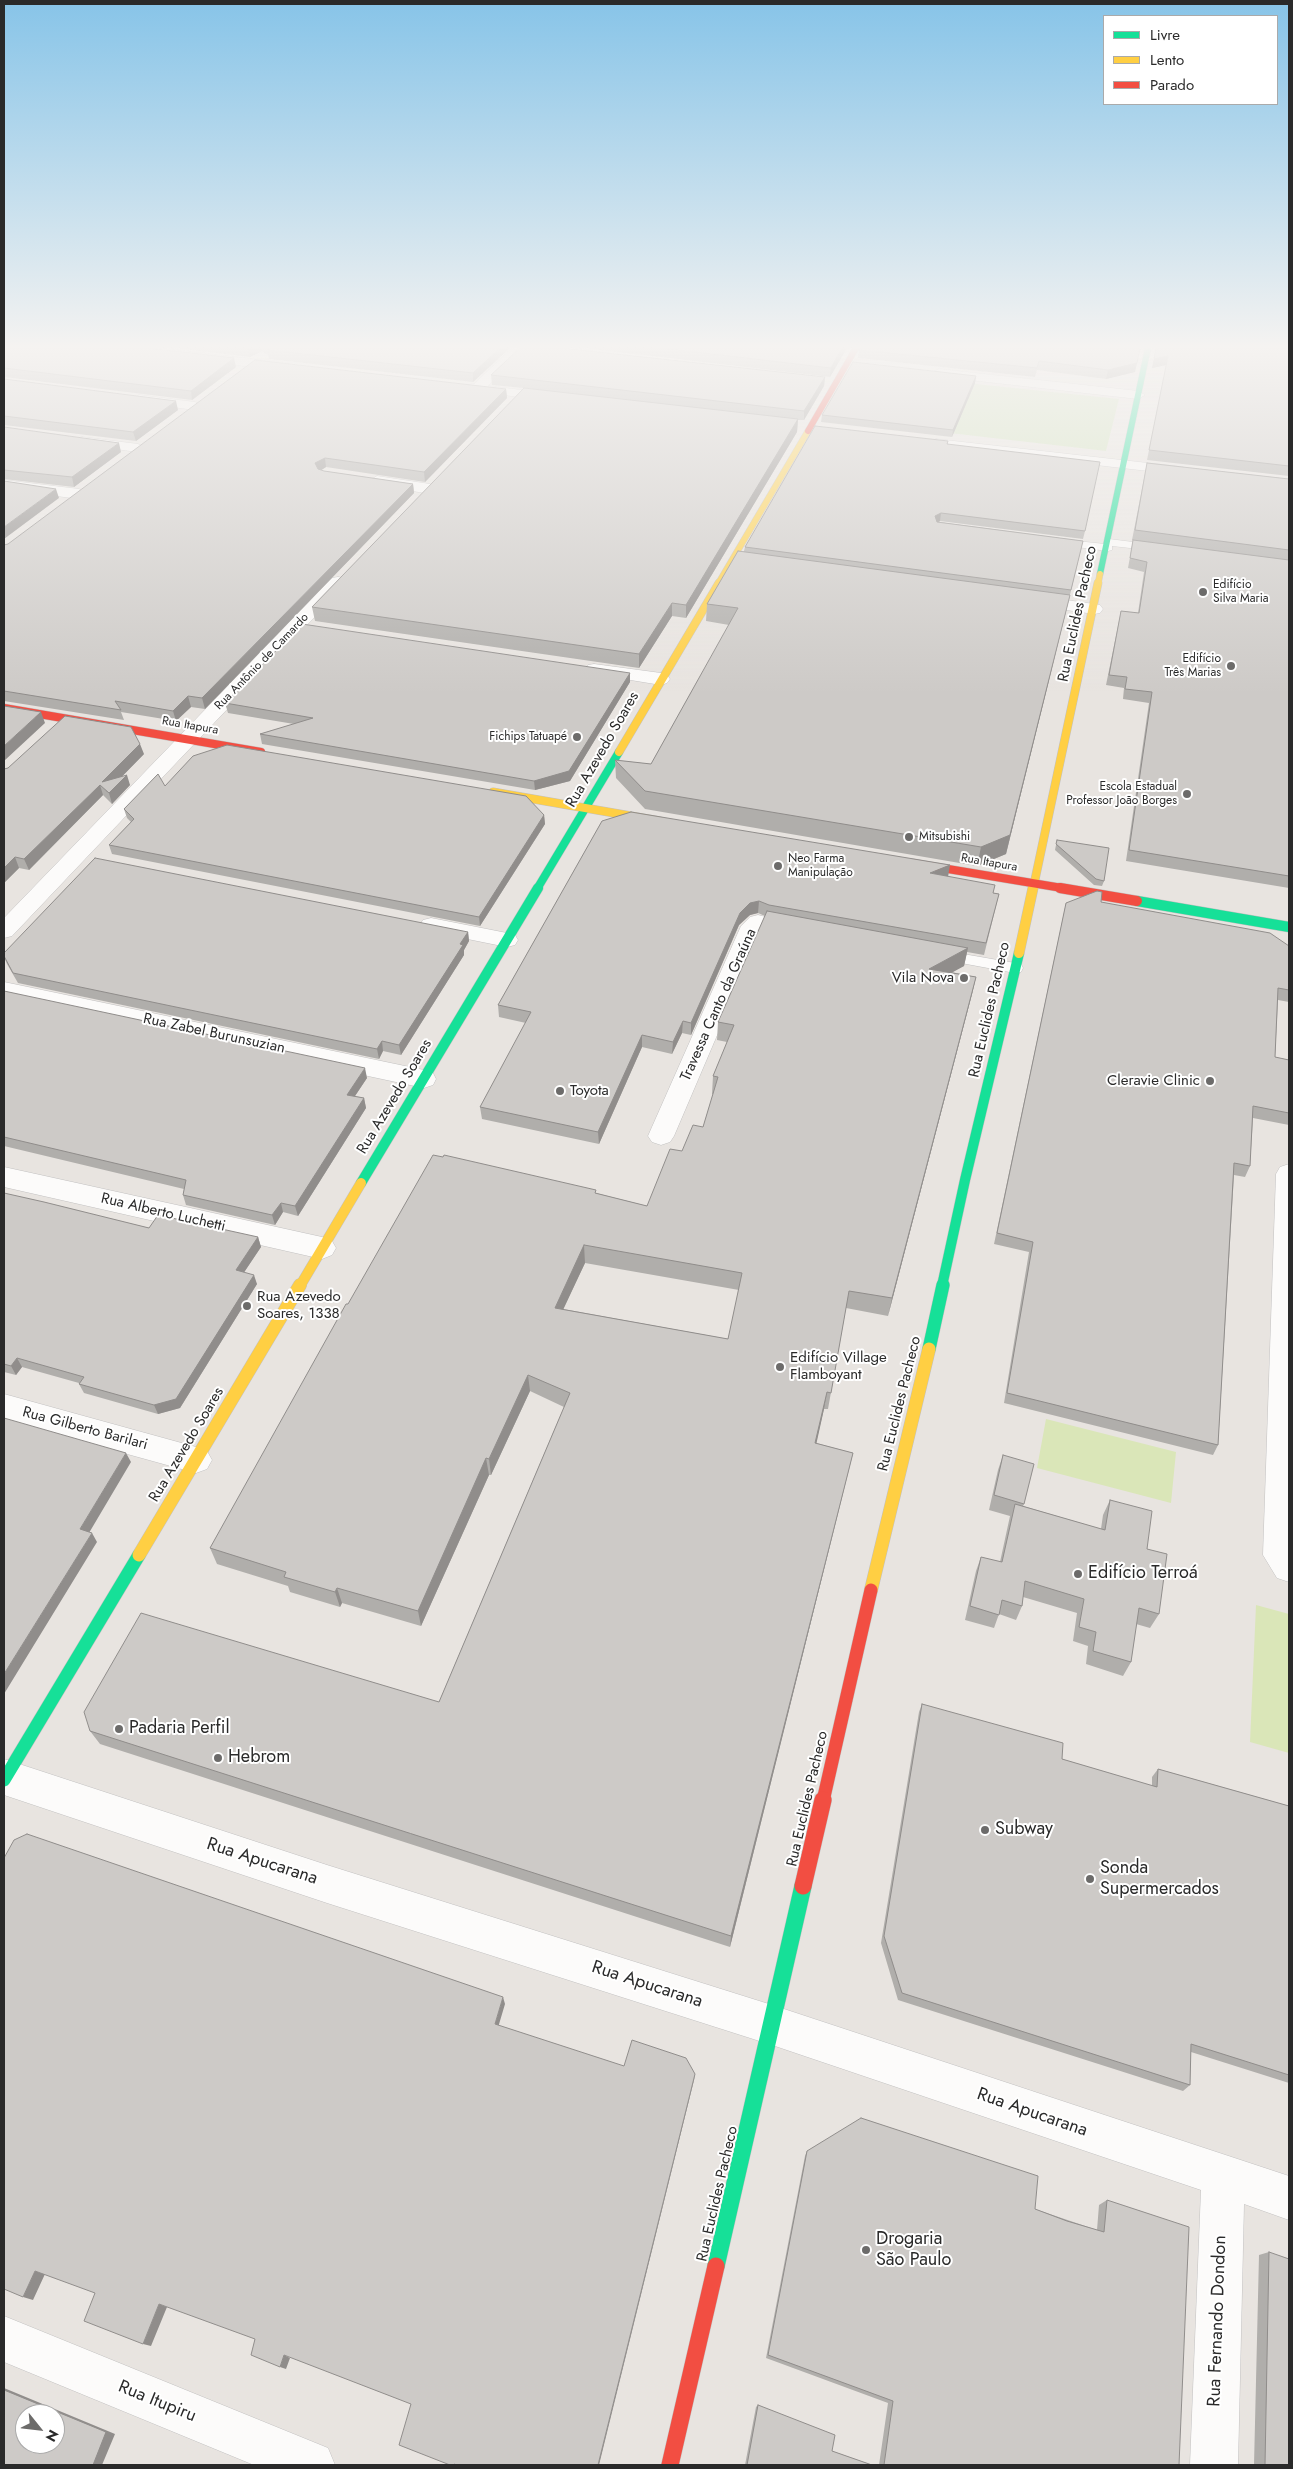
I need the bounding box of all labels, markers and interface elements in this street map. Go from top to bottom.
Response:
legend [1103,15,1278,105]
text: Livre [1150,24,1180,46]
text: Lento [1150,49,1184,71]
text: Parado [1150,74,1194,96]
street label: Rua Euclides Pacheco [1055,544,1101,684]
place label: Edifício Silva Maria [1213,578,1269,606]
marker: Edifício Silva Maria [1197,586,1209,598]
street label: Rua Antônio de Camardo [212,611,312,713]
place label: Edifício Três Marias [1164,652,1221,680]
marker: Edifício Três Marias [1225,660,1237,672]
street label: Rua Azevedo Soares [563,689,643,811]
street label: Rua Itapura [161,714,219,738]
place label: Fichips Tatuapé [489,730,567,744]
marker: Fichips Tatuapé [571,731,583,743]
place label: Escola Estadual Professor João Borges [1066,780,1177,808]
marker: Escola Estadual Professor João Borges [1181,788,1193,800]
place label: Mitsubishi [919,830,970,844]
marker: Mitsubishi [903,831,915,843]
street label: Rua Itapura [960,851,1018,875]
place label: Neo Farma Manipulação [788,852,853,880]
marker: Neo Farma Manipulação [772,860,784,872]
street label: Travessa Canto da Graúna [677,926,761,1084]
street label: Rua Euclides Pacheco [966,940,1014,1080]
place label: Vila Nova [892,969,954,987]
marker: Vila Nova [958,972,970,984]
street label: Rua Zabel Burunsuzian [141,1010,287,1058]
street label: Rua Azevedo Soares [354,1036,436,1158]
place label: Cleravie Clinic [1107,1072,1200,1090]
marker: Cleravie Clinic [1204,1075,1216,1087]
place label: Toyota [570,1082,609,1100]
marker: Toyota [554,1085,566,1097]
street label: Rua Alberto Luchetti [99,1190,227,1236]
place label: Rua Azevedo Soares, 1338 [257,1288,341,1323]
marker: Rua Azevedo Soares, 1338 [241,1300,253,1312]
street label: Rua Euclides Pacheco [875,1335,925,1473]
place label: Edifício Village Flamboyant [790,1349,887,1384]
marker: Edifício Village Flamboyant [774,1361,786,1373]
street label: Rua Azevedo Soares [146,1384,228,1506]
street label: Rua Gilberto Barilari [20,1404,150,1454]
place label: Edifício Terroá [1088,1563,1198,1585]
marker: Edifício Terroá [1072,1568,1084,1580]
place label: Padaria Perfil [129,1718,230,1740]
marker: Padaria Perfil [113,1723,125,1735]
street label: Rua Euclides Pacheco [784,1729,832,1869]
place label: Hebrom [228,1747,290,1769]
marker: Hebrom [212,1752,224,1764]
place label: Subway [995,1819,1053,1841]
marker: Subway [979,1824,991,1836]
street label: Rua Apucarana [204,1834,320,1890]
place label: Sonda Supermercados [1100,1858,1219,1900]
marker: Sonda Supermercados [1084,1873,1096,1885]
street label: Rua Apucarana [589,1957,705,2013]
street label: Rua Apucarana [974,2084,1090,2142]
street label: Rua Euclides Pacheco [694,2124,742,2264]
place label: Drogaria São Paulo [876,2229,951,2272]
street label: Rua Fernando Dondon [1204,2235,1232,2407]
marker: Drogaria São Paulo [860,2244,872,2256]
street label: Rua Itupiru [115,2377,199,2427]
north arrow [15,2404,65,2454]
text: N [41,2426,64,2446]

